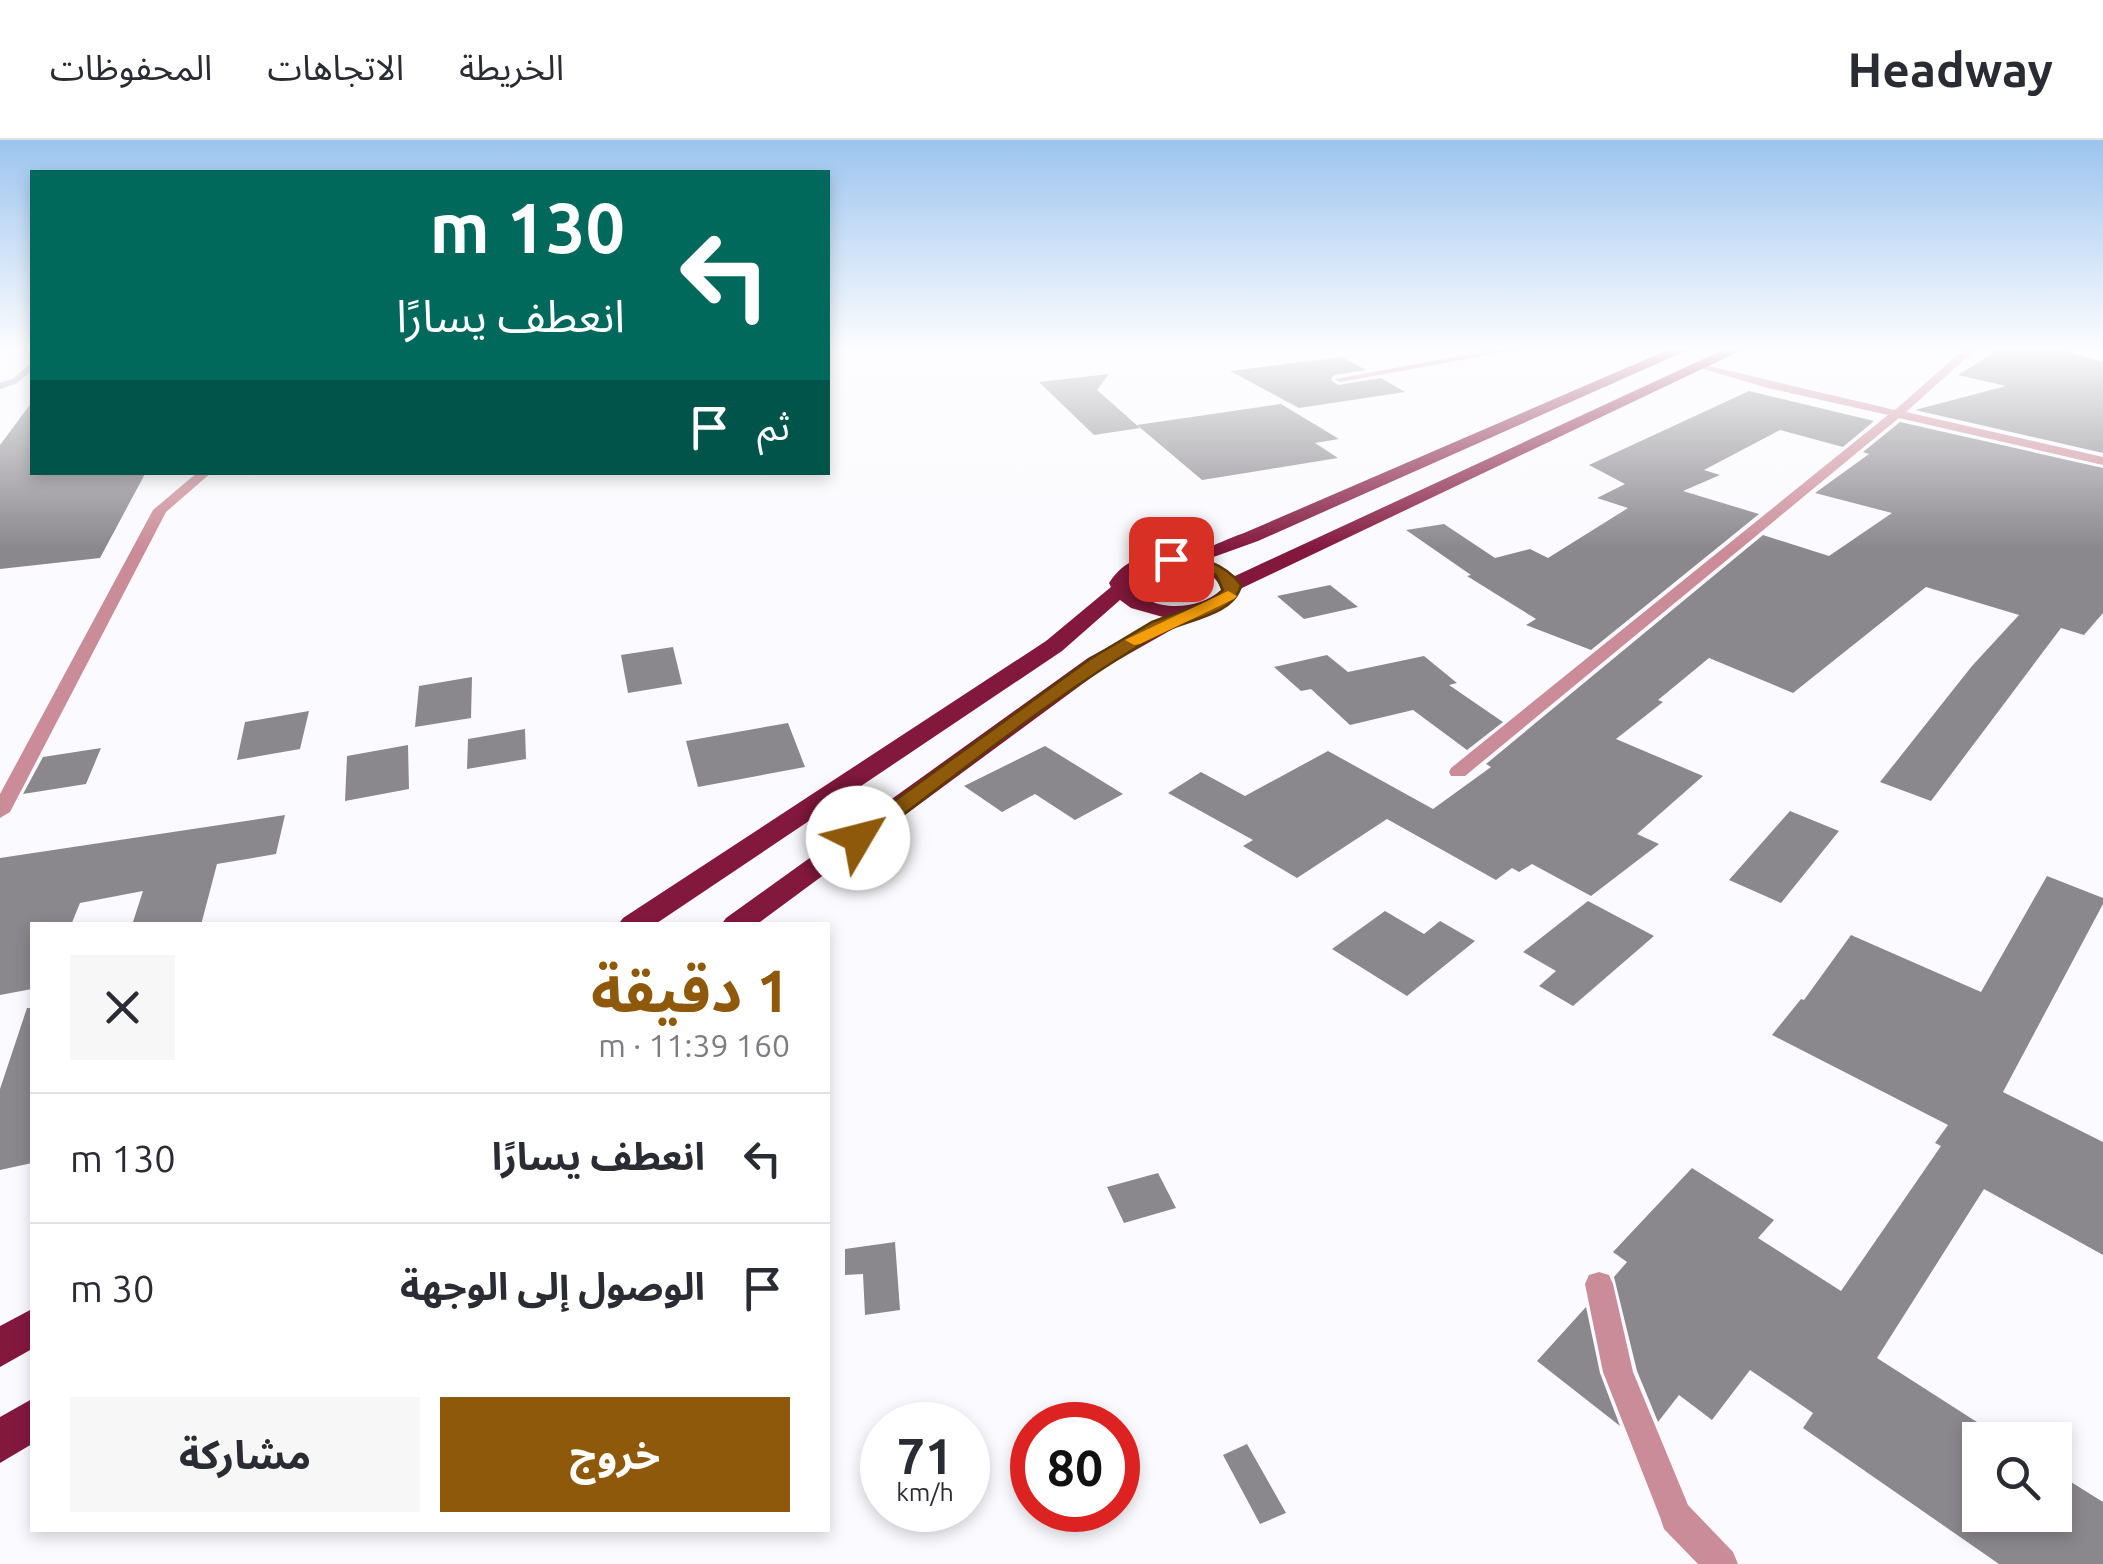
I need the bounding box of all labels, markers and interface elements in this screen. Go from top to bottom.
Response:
text: Headway [1847,42,2053,96]
text: المحفوظات [50,47,212,87]
text: الاتجاهات [267,47,404,87]
text: الخريطة [459,47,564,87]
text: 130 m [430,188,625,266]
icon: left [660,210,790,340]
text: انعطف يسارًا [396,290,625,341]
icon: arrive [682,400,737,455]
text: ثم [757,405,790,447]
pin [1129,517,1214,602]
icon: arrive [1144,532,1199,587]
position arrow [806,786,910,890]
button: close [70,955,175,1060]
text: 1 دقيقة [591,956,790,1023]
text: 160 m · 11:39 [598,1027,790,1063]
icon: left [735,1131,790,1186]
text: انعطف يسارًا [492,1135,705,1177]
text: 130 m [70,1137,176,1179]
icon: arrive [735,1261,790,1316]
text: الوصول إلى الوجهة [400,1265,705,1307]
text: 30 m [70,1267,154,1309]
button: مشاركة [70,1397,420,1512]
button: خروج [440,1397,790,1512]
speed limit sign: 80 [1010,1402,1140,1532]
map controls [1962,1422,2072,1532]
button: search [1962,1422,2072,1532]
text: 71 [897,1427,953,1483]
text: km/h [896,1478,954,1506]

